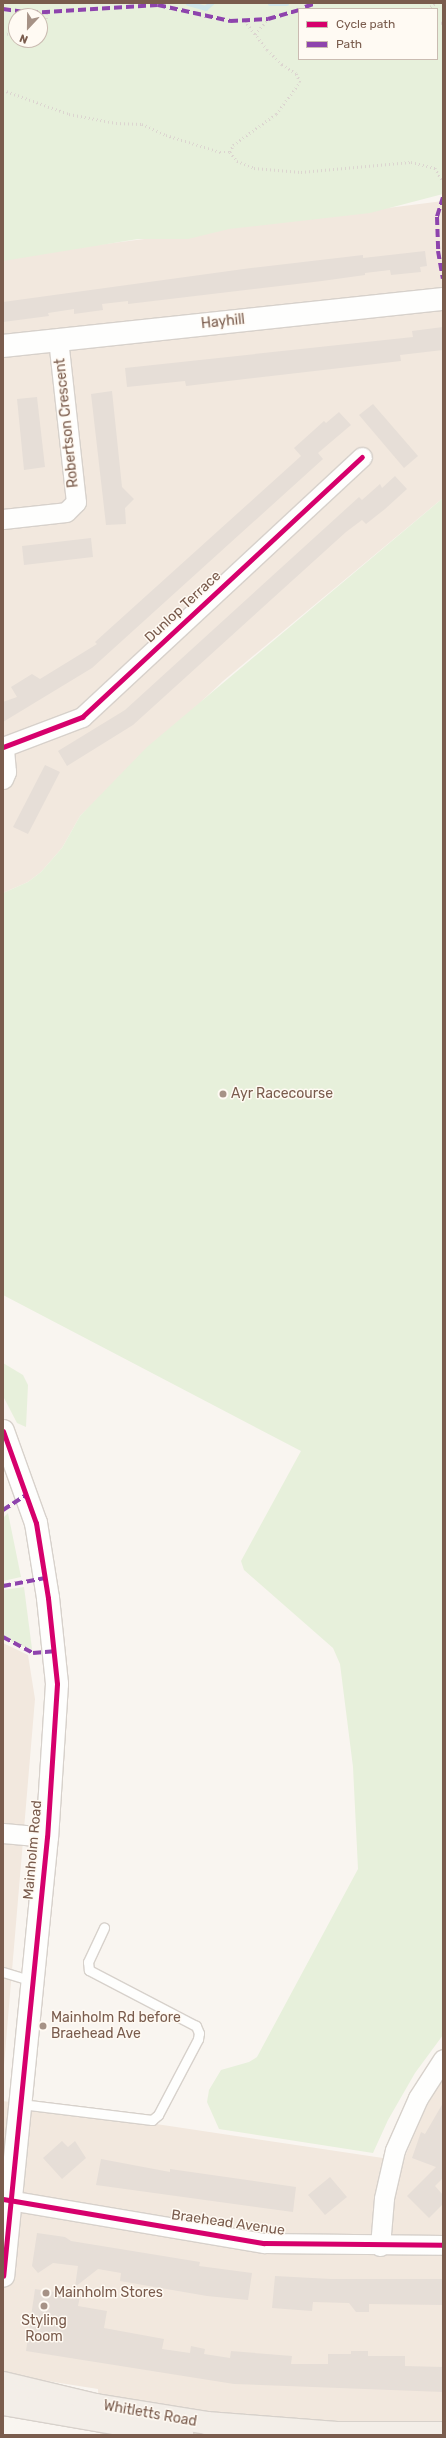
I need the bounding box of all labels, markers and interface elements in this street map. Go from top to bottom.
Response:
north arrow [8,8,48,48]
legend [298,8,438,60]
text: Cycle path [336,17,395,31]
text: N [18,31,30,46]
text: Path [336,37,362,51]
street label: Hayhill [200,311,246,333]
street label: Robertson Crescent [52,357,82,489]
street label: Dunlop Terrace [141,567,225,647]
place label: Ayr Racecourse [231,1086,333,1102]
marker: Ayr Racecourse [218,1089,228,1099]
street label: Mainholm Road [20,1800,46,1900]
place label: Mainholm Rd before Braehead Ave [51,2010,181,2042]
marker: Mainholm Rd before Braehead Ave [38,2021,48,2031]
street label: Braehead Avenue [170,2207,286,2239]
place label: Mainholm Stores [54,2285,163,2301]
marker: Mainholm Stores [41,2288,51,2298]
marker: Styling Room [39,2301,49,2311]
place label: Styling Room [21,2313,67,2346]
street label: Whitletts Road [102,2398,198,2430]

